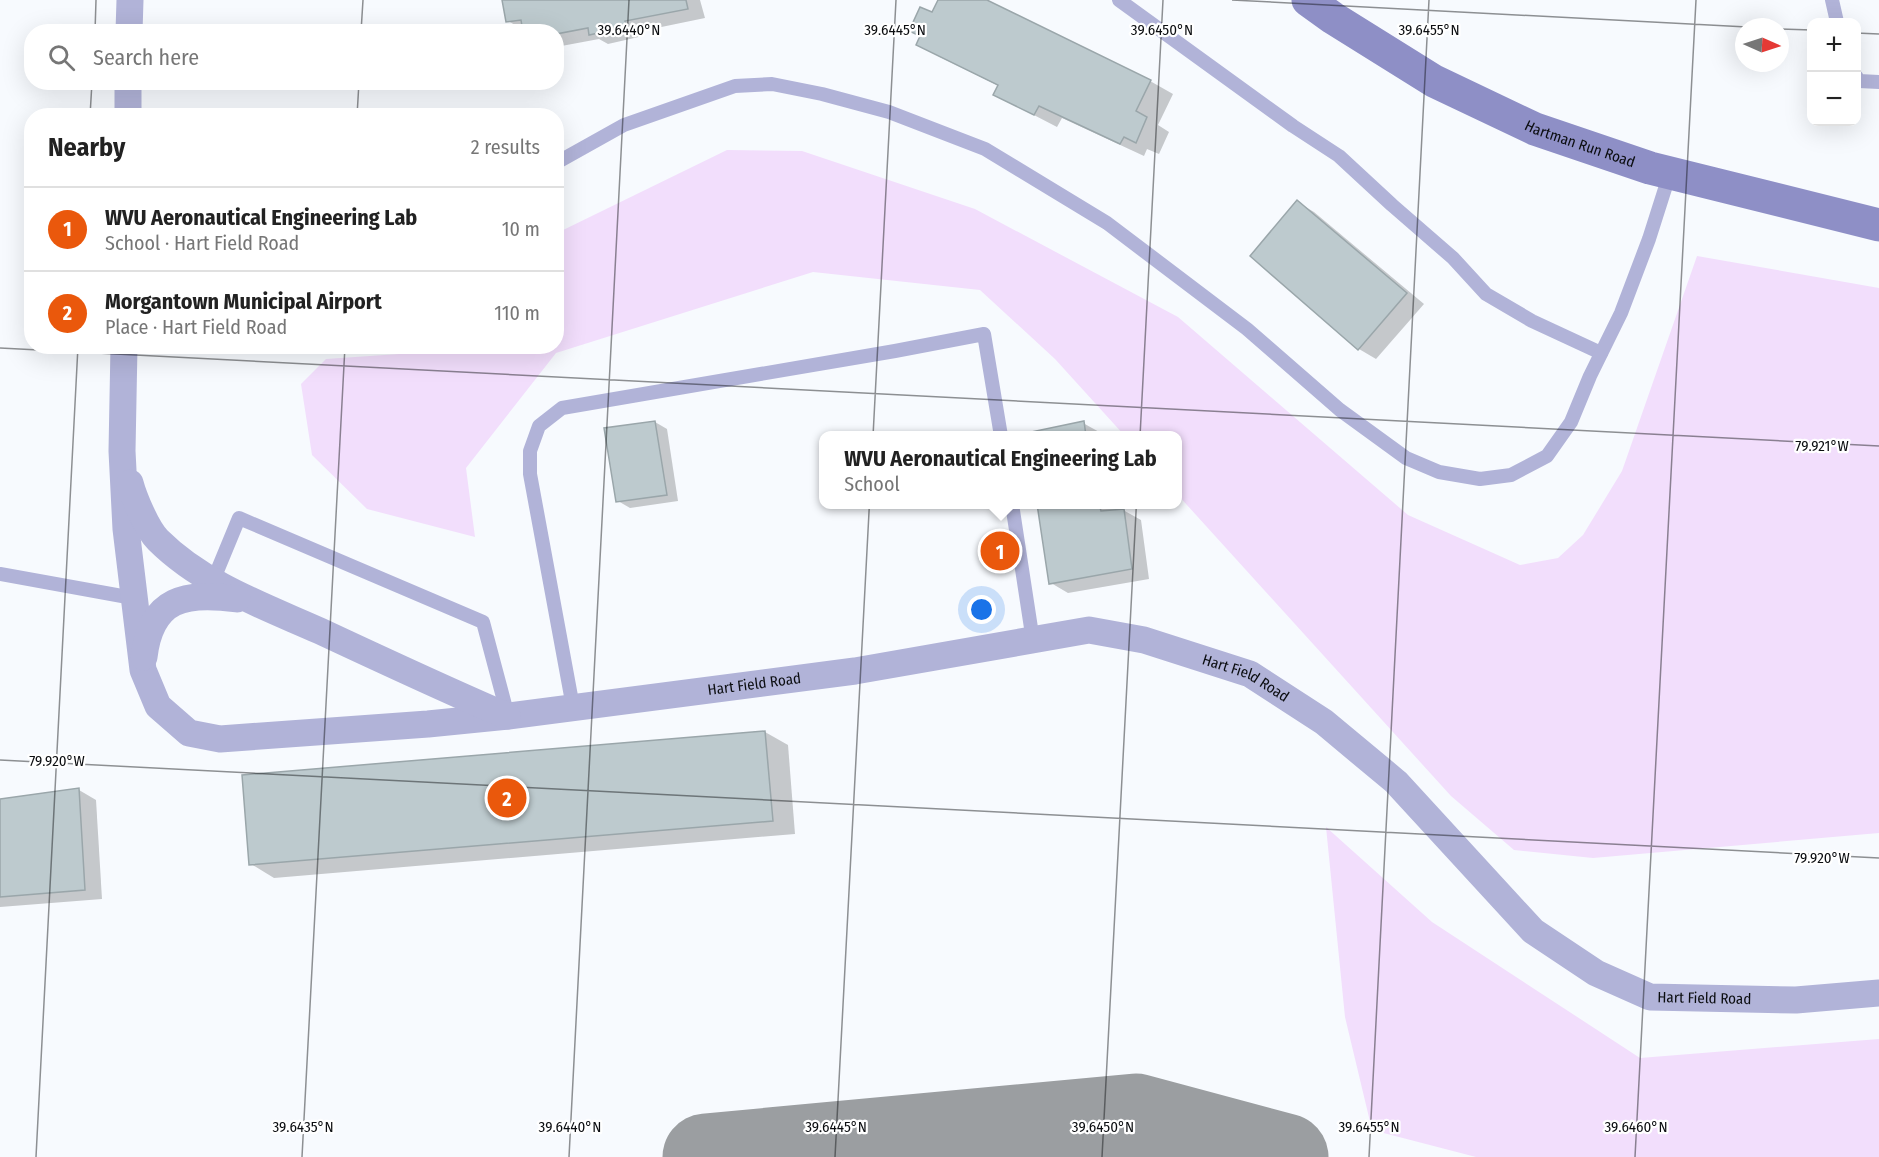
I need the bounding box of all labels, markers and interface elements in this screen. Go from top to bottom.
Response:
north arrow [1735,18,1789,72]
map controls [1807,18,1861,126]
button: + [1807,18,1861,72]
text: 39.6440°N [598,21,660,39]
text: 39.6445°N [864,21,926,39]
text: 39.6450°N [1131,21,1193,39]
text: 39.6455°N [1398,21,1460,39]
search box [24,24,564,90]
icon: search [45,41,78,74]
text: Search here [93,44,199,71]
button: − [1807,72,1861,126]
street label: Hartman Run Road [1522,116,1637,171]
text: Nearby [48,132,125,163]
text: 2 results [471,135,540,159]
text: WVU Aeronautical Engineering Lab [105,204,417,231]
text: 1 [63,217,72,241]
text: 10 m [502,217,540,241]
text: School · Hart Field Road [105,231,299,255]
text: Morgantown Municipal Airport [105,288,382,315]
text: 2 [63,301,72,325]
text: 110 m [494,301,540,325]
text: Place · Hart Field Road [105,315,287,339]
popup [819,431,1182,509]
text: 79.921°W [1795,437,1849,455]
text: WVU Aeronautical Engineering Lab [844,445,1157,472]
text: School [844,472,900,496]
pin: 1 [980,528,1020,574]
your location [967,595,996,624]
street label: Hart Field Road [1200,650,1292,706]
street label: Hart Field Road [706,669,802,699]
text: 79.920°W [29,752,85,770]
pin: 2 [488,776,526,820]
text: 79.920°W [1794,849,1850,867]
street label: Hart Field Road [1657,988,1752,1008]
text: 39.6435°N [272,1118,334,1136]
text: 39.6440°N [539,1118,601,1136]
text: 39.6445°N [805,1118,867,1136]
text: 39.6450°N [1072,1118,1134,1136]
text: 39.6455°N [1338,1118,1400,1136]
text: 39.6460°N [1604,1118,1668,1136]

